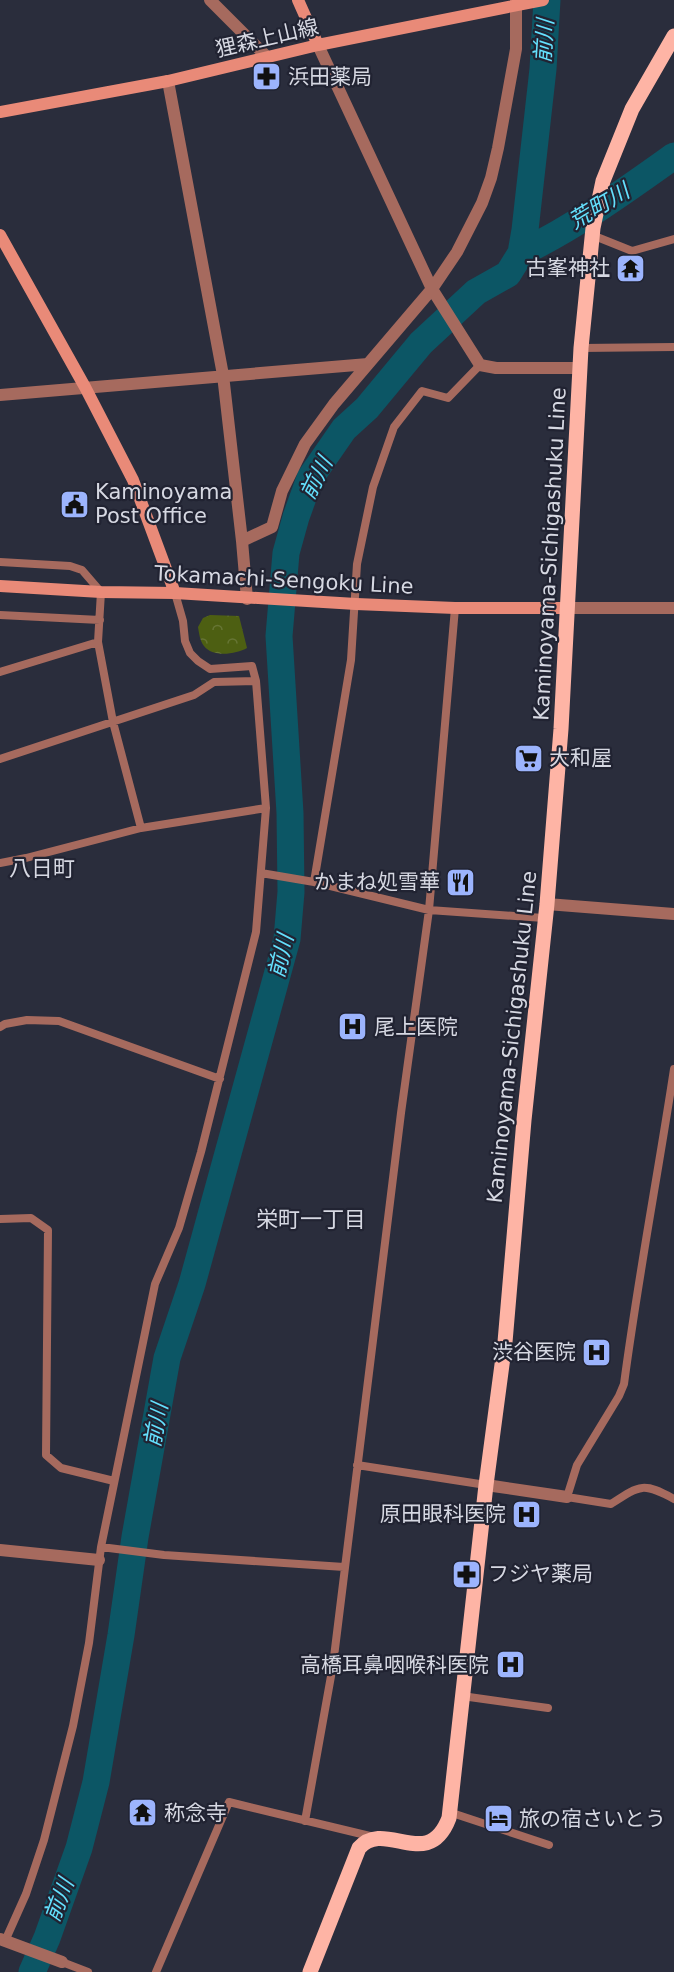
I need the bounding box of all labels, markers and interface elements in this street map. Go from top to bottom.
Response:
street label: 狸森上山線 [213,14,321,62]
water label: 前川 [530,16,558,64]
pharmacy icon: 浜田薬局 [251,61,283,93]
place label: 浜田薬局 [288,65,372,89]
water label: 荒町川 [564,177,635,234]
temple icon: 古峯神社 [615,252,647,284]
place label: 古峯神社 [526,256,610,280]
street label: Kaminoyama-Sichigashuku Line [529,387,571,721]
water label: 前川 [295,451,338,503]
place label: Kaminoyama Post Office [95,480,232,528]
public building icon: Kaminoyama Post Office [58,488,90,520]
street label: Tokamachi-Sengoku Line [153,561,414,599]
supermarket icon: 大和屋 [512,742,544,774]
place label: 大和屋 [549,746,612,770]
district label: 八日町 [9,856,75,881]
restaurant icon: かまね処雪華 [445,866,477,898]
place label: かまね処雪華 [314,870,440,894]
street label: Kaminoyama-Sichigashuku Line [483,870,541,1204]
water label: 前川 [264,930,299,980]
hospital icon: 尾上医院 [337,1011,369,1043]
place label: 尾上医院 [374,1015,458,1039]
district label: 栄町一丁目 [256,1207,366,1232]
hospital icon: 渋谷医院 [581,1336,613,1368]
place label: 渋谷医院 [492,1340,576,1364]
water label: 前川 [140,1399,172,1449]
hospital icon: 原田眼科医院 [511,1498,543,1530]
place label: 原田眼科医院 [380,1502,506,1526]
pharmacy icon: フジヤ薬局 [451,1558,483,1590]
place label: フジヤ薬局 [488,1562,593,1586]
hospital icon: 高橋耳鼻咽喉科医院 [494,1649,526,1681]
place label: 高橋耳鼻咽喉科医院 [300,1653,489,1677]
temple icon: 称念寺 [127,1797,159,1829]
place label: 称念寺 [164,1801,227,1825]
hotel icon: 旅の宿さいとう [482,1803,514,1835]
place label: 旅の宿さいとう [519,1807,666,1831]
water label: 前川 [39,1873,79,1925]

